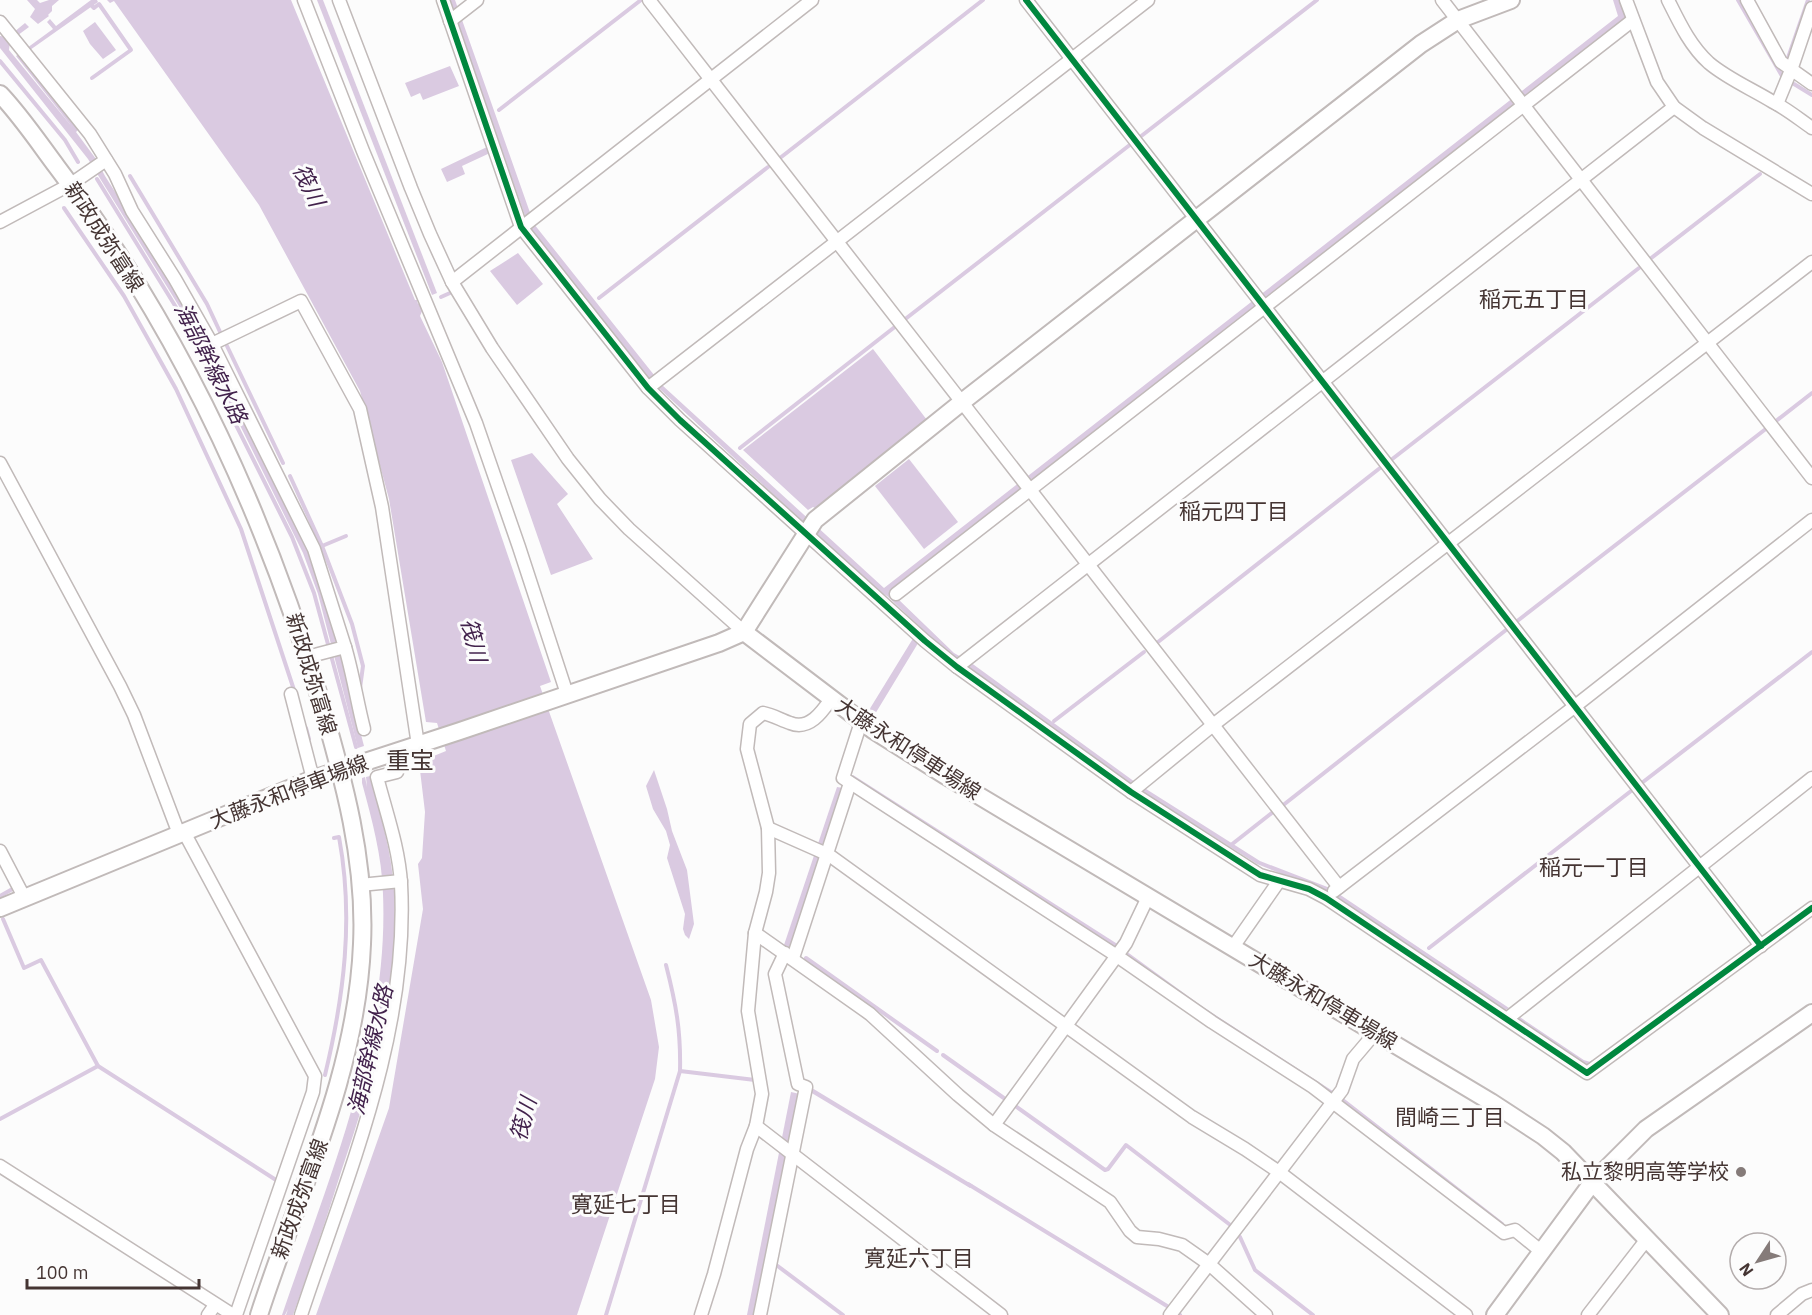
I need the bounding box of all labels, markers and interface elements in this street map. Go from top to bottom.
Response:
water label: 筏川 [287,159,333,213]
street label: 新政成弥富線 [59,176,151,297]
district label: 稲元五丁目 [1479,284,1589,313]
water label: 海部幹線水路 [169,297,255,430]
district label: 稲元四丁目 [1179,496,1289,525]
street label: 新政成弥富線 [280,609,344,738]
water label: 筏川 [455,615,494,667]
street label: 大藤永和停車場線 [830,691,987,806]
district label: 重宝 [386,744,434,776]
street label: 大藤永和停車場線 [205,748,372,834]
district label: 稲元一丁目 [1539,852,1649,881]
street label: 大藤永和停車場線 [1244,945,1403,1055]
water label: 海部幹線水路 [341,980,399,1117]
water label: 筏川 [503,1092,543,1144]
district label: 間崎三丁目 [1395,1102,1505,1131]
street label: 新政成弥富線 [264,1135,334,1263]
place label: 私立黎明高等学校 [1561,1157,1729,1185]
marker: 私立黎明高等学校 [1734,1165,1748,1179]
district label: 寛延七丁目 [571,1189,681,1218]
north arrow [1728,1231,1788,1291]
district label: 寛延六丁目 [864,1243,974,1272]
scale bar [27,1252,200,1290]
text: N [1734,1259,1757,1280]
text: 100 m [36,1261,88,1284]

